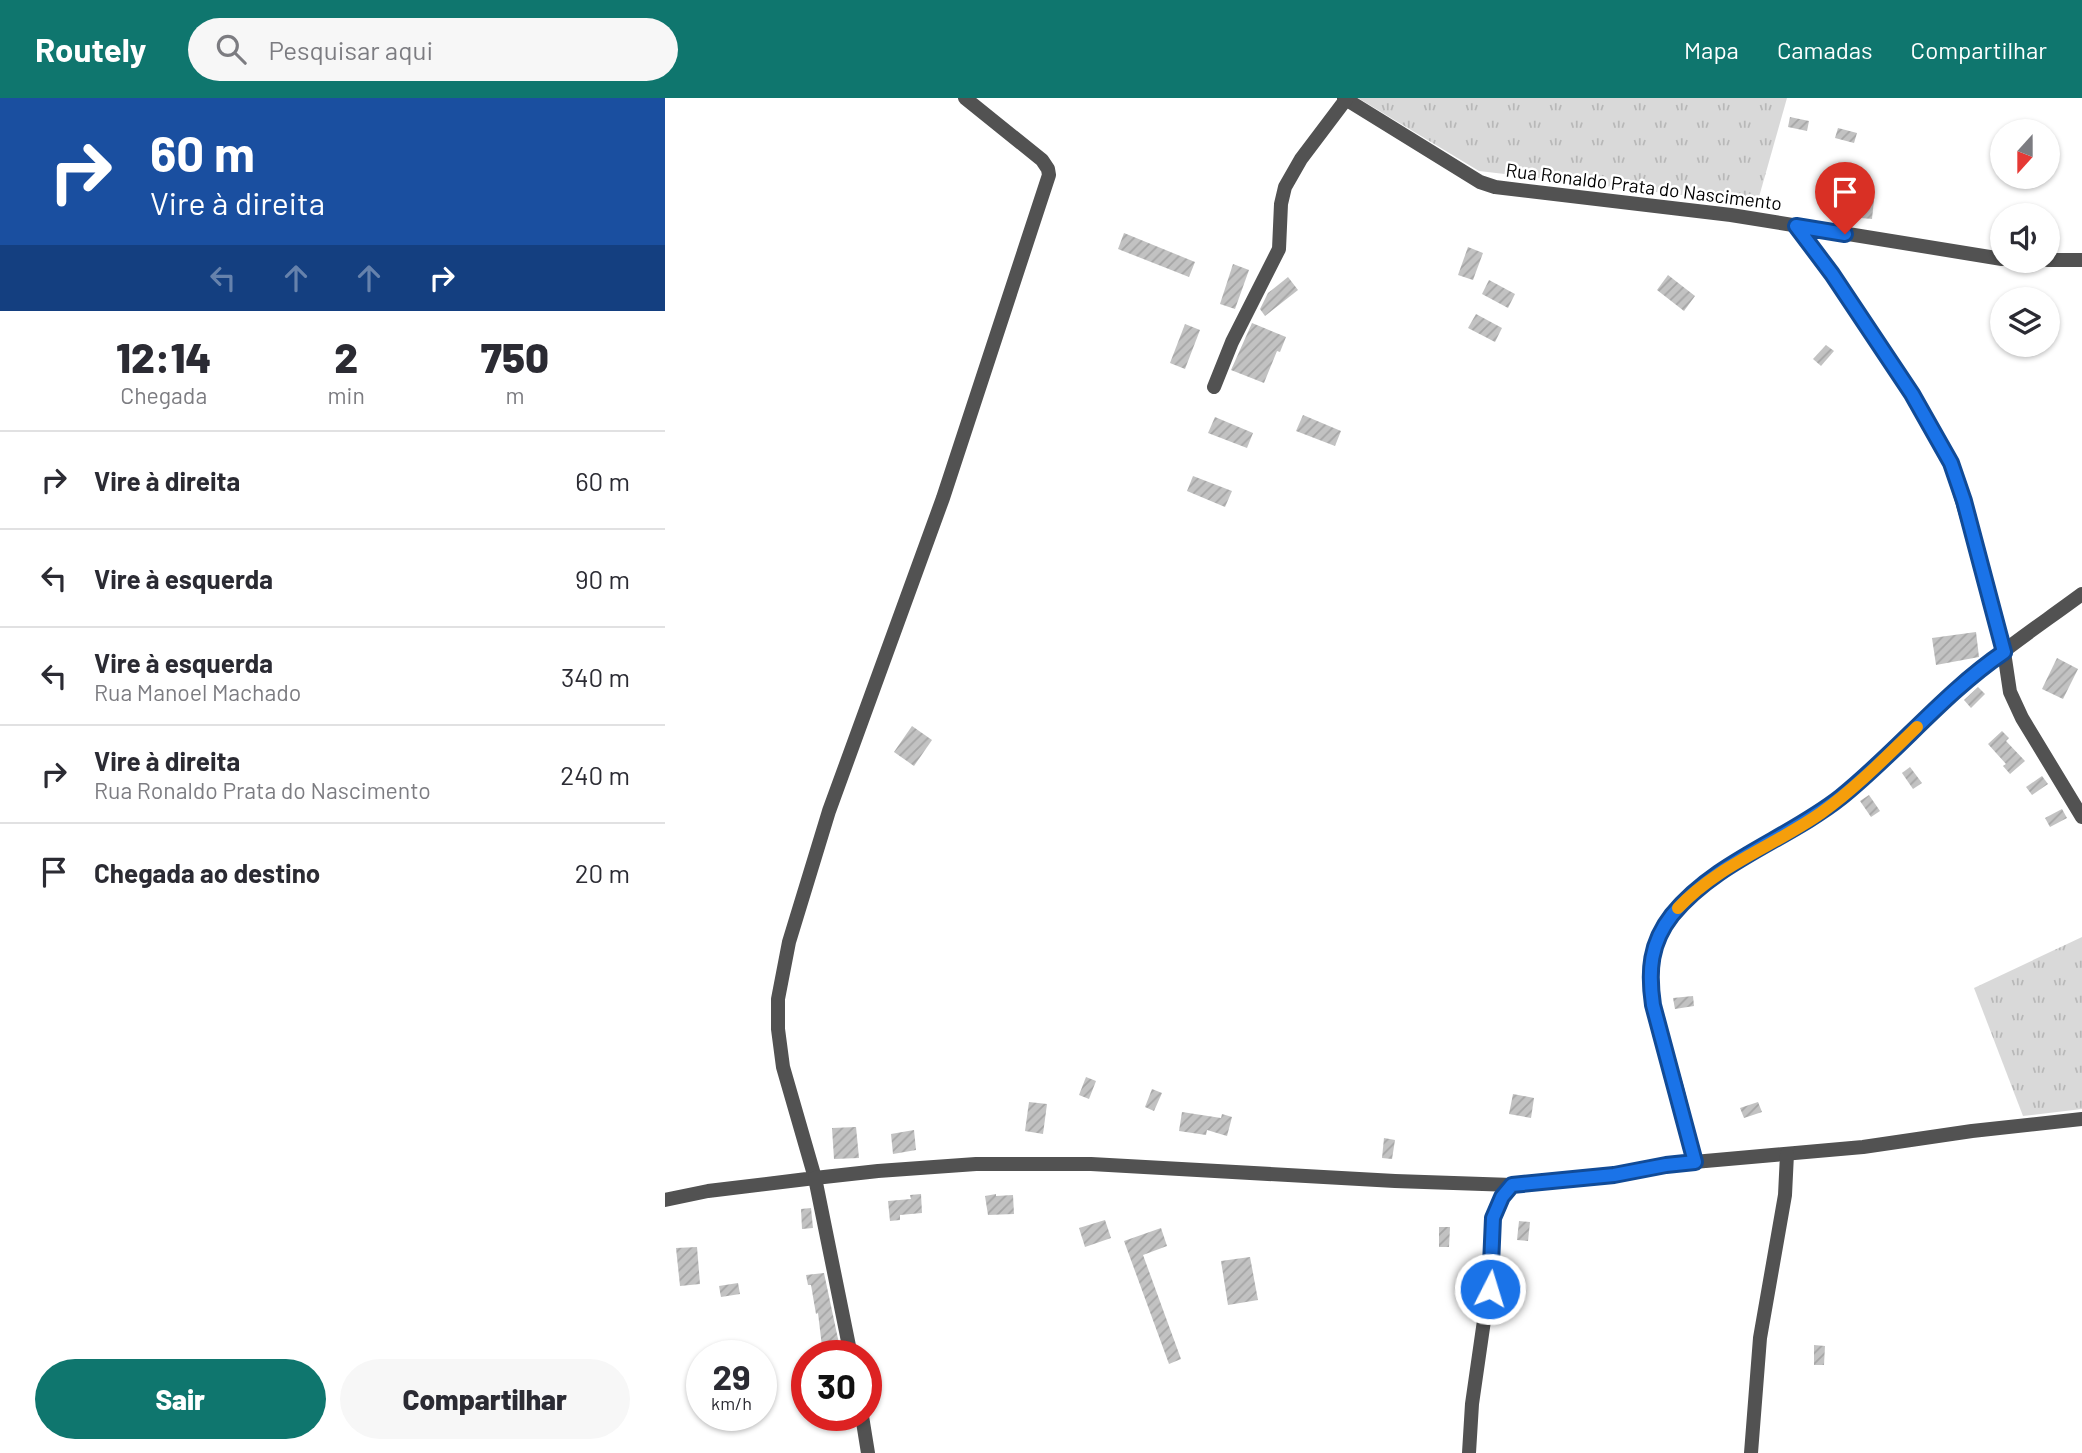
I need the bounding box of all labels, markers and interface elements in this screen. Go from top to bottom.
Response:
search box [188,18,678,81]
text: Routely [35,29,146,69]
icon: search [212,30,250,68]
text: Pesquisar aqui [268,34,433,65]
text: Mapa [1684,35,1739,64]
text: Camadas [1777,35,1873,64]
text: Compartilhar [1911,35,2047,64]
north arrow [1990,119,2060,189]
map controls [1990,119,2060,357]
text: 60 m [150,123,255,182]
icon: right [35,126,126,217]
street label: Rua Ronaldo Prata do Nascimento [1505,158,1783,214]
pin [1815,162,1875,234]
icon: arrive [1826,173,1864,211]
text: Vire à direita [150,183,325,221]
button: sound [1990,203,2060,273]
icon: left [204,259,242,297]
icon: ahead [277,259,315,297]
icon: ahead [350,259,388,297]
icon: right [423,259,461,297]
button: layers [1990,287,2060,357]
text: 12:14 [116,331,212,381]
text: 2 [334,331,358,381]
text: 750 [481,331,549,381]
text: Chegada [120,381,207,409]
text: min [328,381,365,409]
text: m [505,381,524,409]
icon: right [35,461,73,499]
text: Vire à direita [94,465,240,496]
text: 60 m [575,465,630,496]
icon: left [35,559,73,597]
text: Vire à esquerda [94,563,273,594]
text: 90 m [575,563,630,594]
text: Vire à esquerda [94,647,273,678]
icon: left [35,657,73,695]
text: 340 m [561,661,630,692]
text: Rua Manoel Machado [94,678,301,706]
text: Vire à direita [94,745,240,776]
icon: right [35,755,73,793]
text: 240 m [560,759,630,790]
text: Rua Ronaldo Prata do Nascimento [94,776,431,804]
icon: arrive [35,853,73,891]
text: Chegada ao destino [94,857,320,888]
text: 20 m [575,857,630,888]
position arrow [1453,1252,1527,1326]
speed limit sign: 30 [791,1340,882,1431]
text: 29 [712,1355,751,1397]
button: Sair [35,1359,326,1439]
button: Compartilhar [340,1359,630,1439]
text: km/h [711,1392,752,1414]

